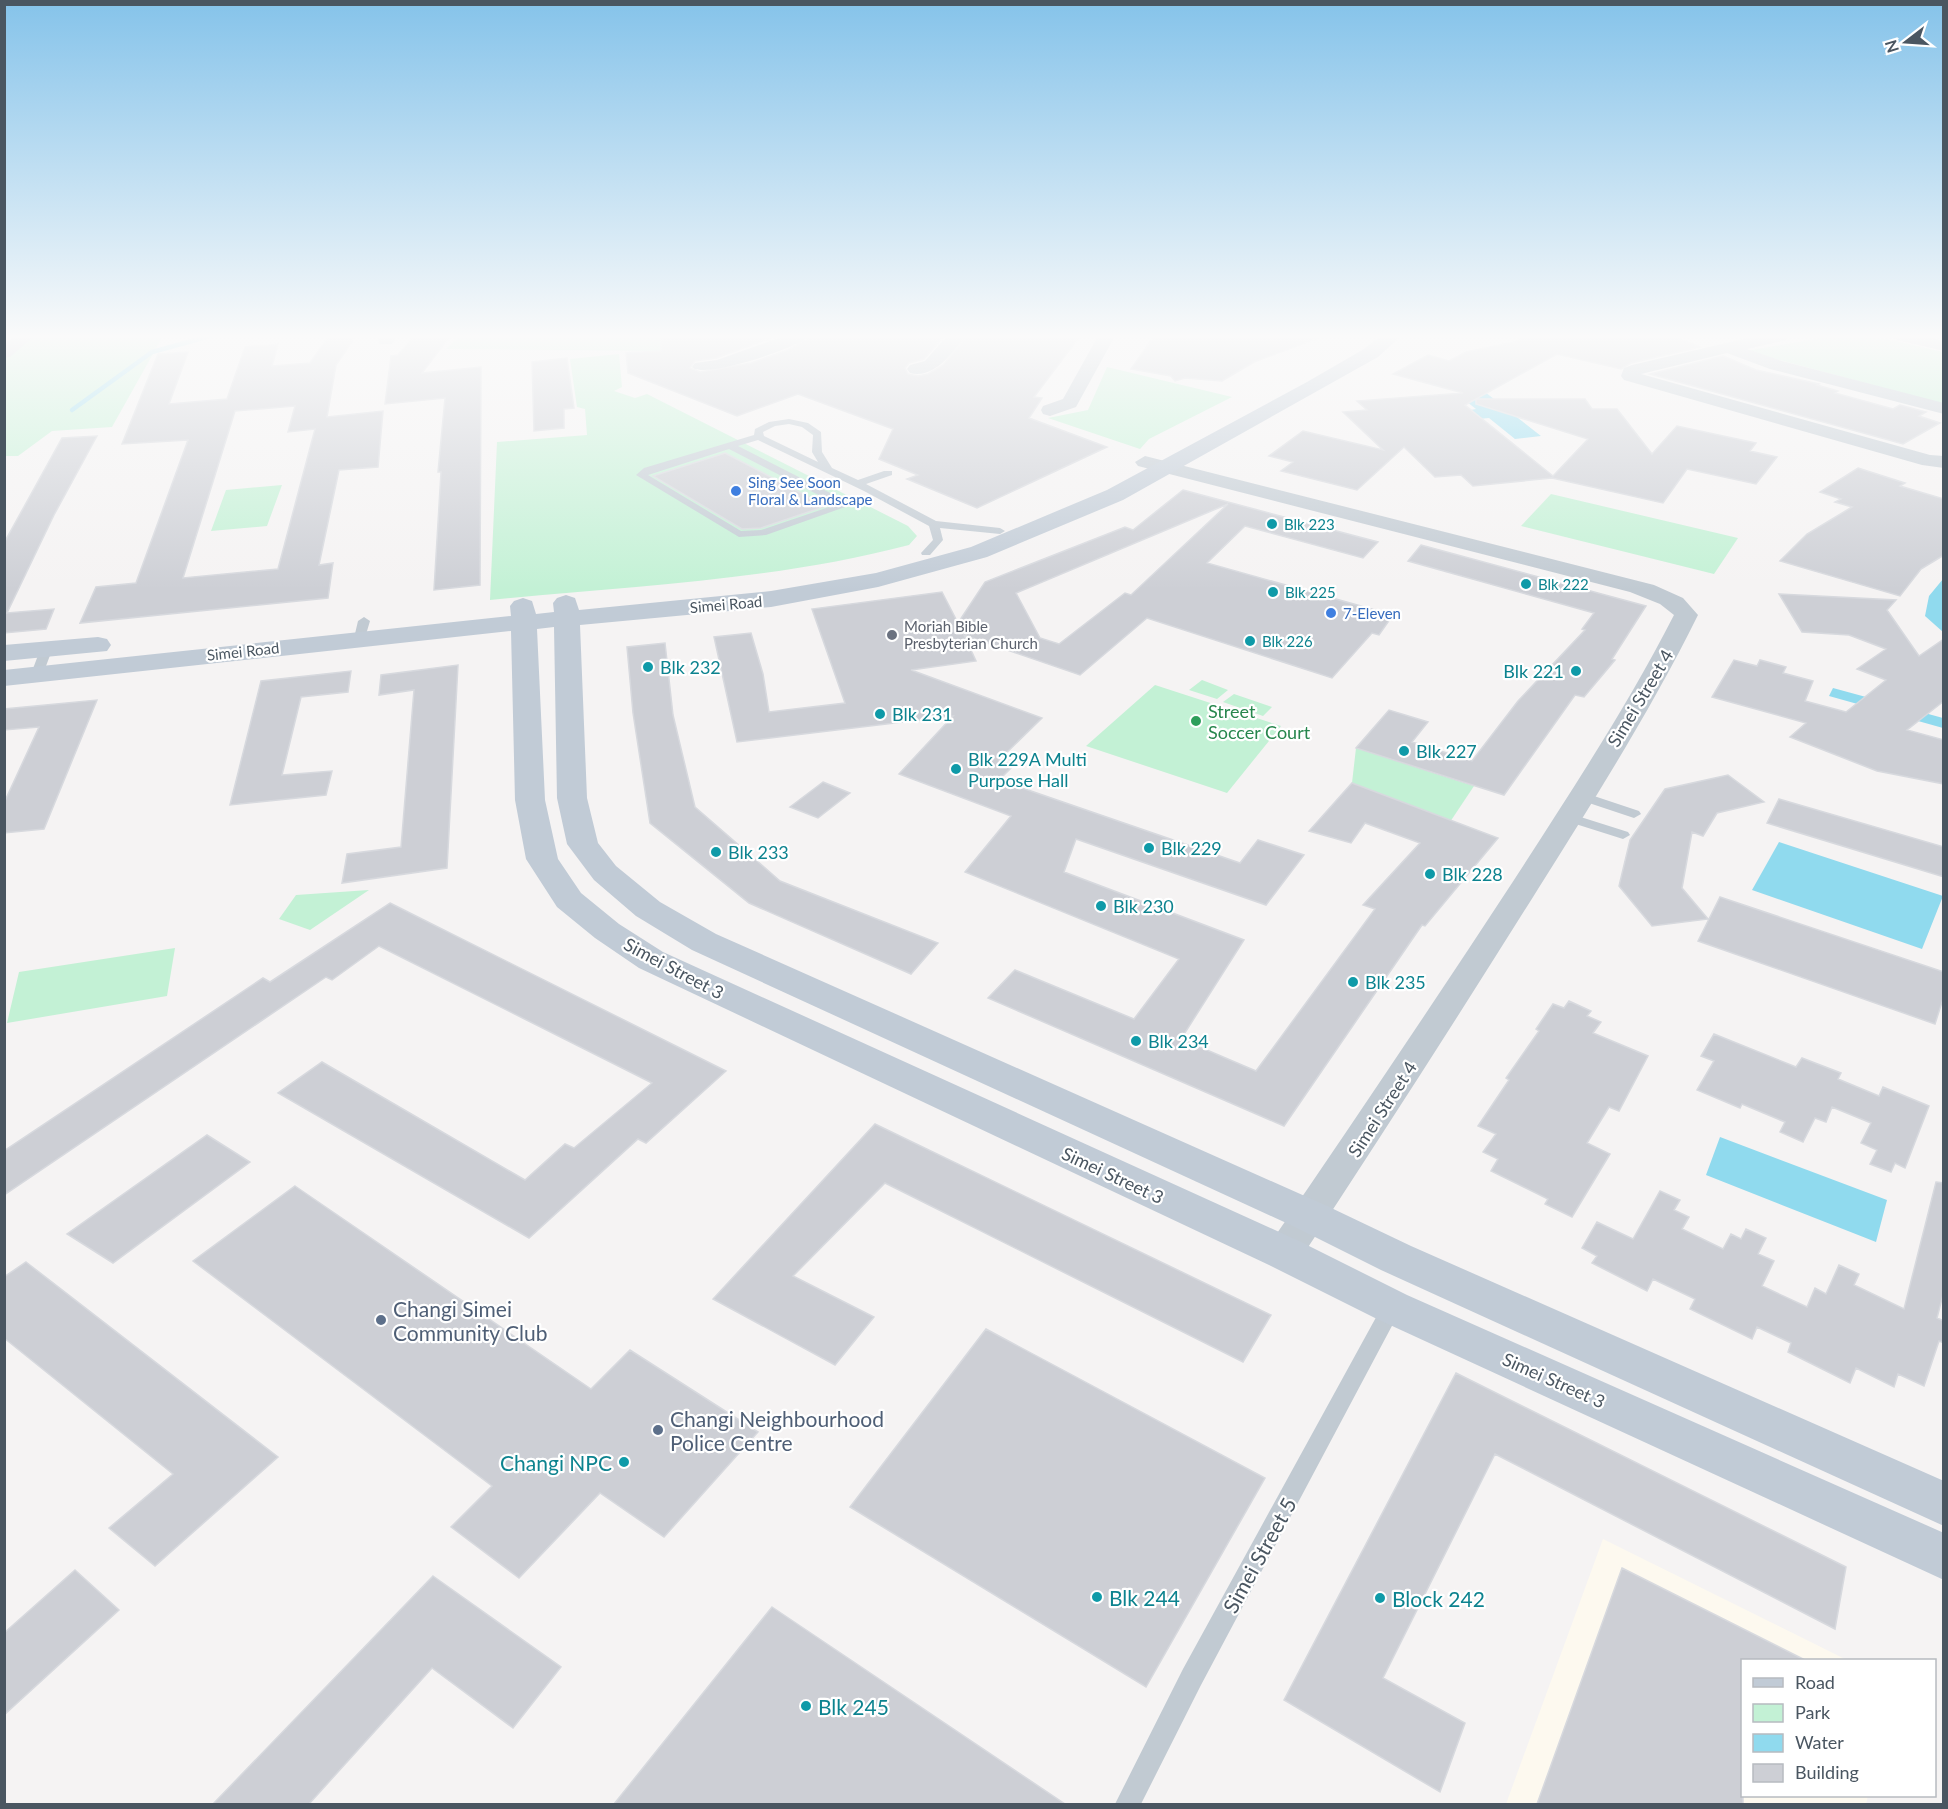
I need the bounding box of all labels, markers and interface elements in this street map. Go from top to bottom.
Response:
north arrow [1876,12,1936,72]
text: N [1880,38,1902,55]
place label: Sing See Soon Floral & Landscape [748,473,873,508]
marker: Sing See Soon Floral & Landscape [729,484,743,498]
place label: Blk 223 [1284,515,1335,533]
marker: Blk 223 [1265,517,1279,531]
place label: Blk 222 [1538,575,1589,593]
marker: Blk 222 [1519,577,1533,591]
place label: Blk 225 [1285,583,1336,601]
marker: Blk 225 [1266,585,1280,599]
street label: Simei Road [689,592,763,616]
place label: 7-Eleven [1343,604,1401,622]
marker: 7-Eleven [1324,606,1338,620]
place label: Moriah Bible Presbyterian Church [904,617,1038,652]
marker: Moriah Bible Presbyterian Church [885,628,899,642]
place label: Blk 226 [1262,632,1313,650]
marker: Blk 226 [1243,634,1257,648]
street label: Simei Road [206,638,280,664]
street label: Simei Street 4 [1602,645,1678,751]
place label: Blk 232 [660,656,721,678]
marker: Blk 232 [641,660,655,674]
place label: Blk 221 [1503,660,1564,682]
marker: Blk 221 [1569,664,1583,678]
place label: Street Soccer Court [1208,700,1311,743]
place label: Blk 231 [892,703,953,725]
marker: Blk 231 [873,707,887,721]
marker: Street Soccer Court [1189,714,1203,728]
place label: Blk 227 [1416,740,1477,762]
marker: Blk 227 [1397,744,1411,758]
place label: Blk 229A Multi Purpose Hall [968,748,1087,791]
marker: Blk 229A Multi Purpose Hall [949,762,963,776]
place label: Blk 229 [1161,837,1222,859]
place label: Blk 233 [728,841,789,863]
marker: Blk 229 [1142,841,1156,855]
marker: Blk 233 [709,845,723,859]
place label: Blk 228 [1442,863,1503,885]
marker: Blk 228 [1423,867,1437,881]
place label: Blk 230 [1113,895,1174,917]
marker: Blk 230 [1094,899,1108,913]
street label: Simei Street 3 [620,933,728,1003]
place label: Blk 235 [1365,971,1426,993]
marker: Blk 235 [1346,975,1360,989]
place label: Blk 234 [1148,1030,1209,1052]
marker: Blk 234 [1129,1034,1143,1048]
street label: Simei Street 4 [1343,1057,1421,1161]
street label: Simei Street 3 [1059,1142,1167,1208]
place label: Changi Simei Community Club [393,1296,547,1345]
marker: Changi Simei Community Club [374,1313,388,1327]
street label: Simei Street 3 [1499,1348,1609,1412]
place label: Changi Neighbourhood Police Centre [670,1406,884,1455]
marker: Changi Neighbourhood Police Centre [651,1423,665,1437]
place label: Changi NPC [500,1450,612,1475]
marker: Changi NPC [617,1455,631,1469]
street label: Simei Street 5 [1217,1493,1301,1617]
place label: Blk 244 [1109,1585,1180,1610]
place label: Block 242 [1392,1586,1485,1611]
marker: Blk 244 [1090,1590,1104,1604]
marker: Block 242 [1373,1591,1387,1605]
legend [1741,1659,1936,1797]
text: Road [1795,1671,1835,1693]
place label: Blk 245 [818,1694,889,1719]
marker: Blk 245 [799,1699,813,1713]
text: Park [1795,1701,1831,1723]
text: Water [1795,1731,1844,1753]
text: Building [1795,1761,1859,1783]

